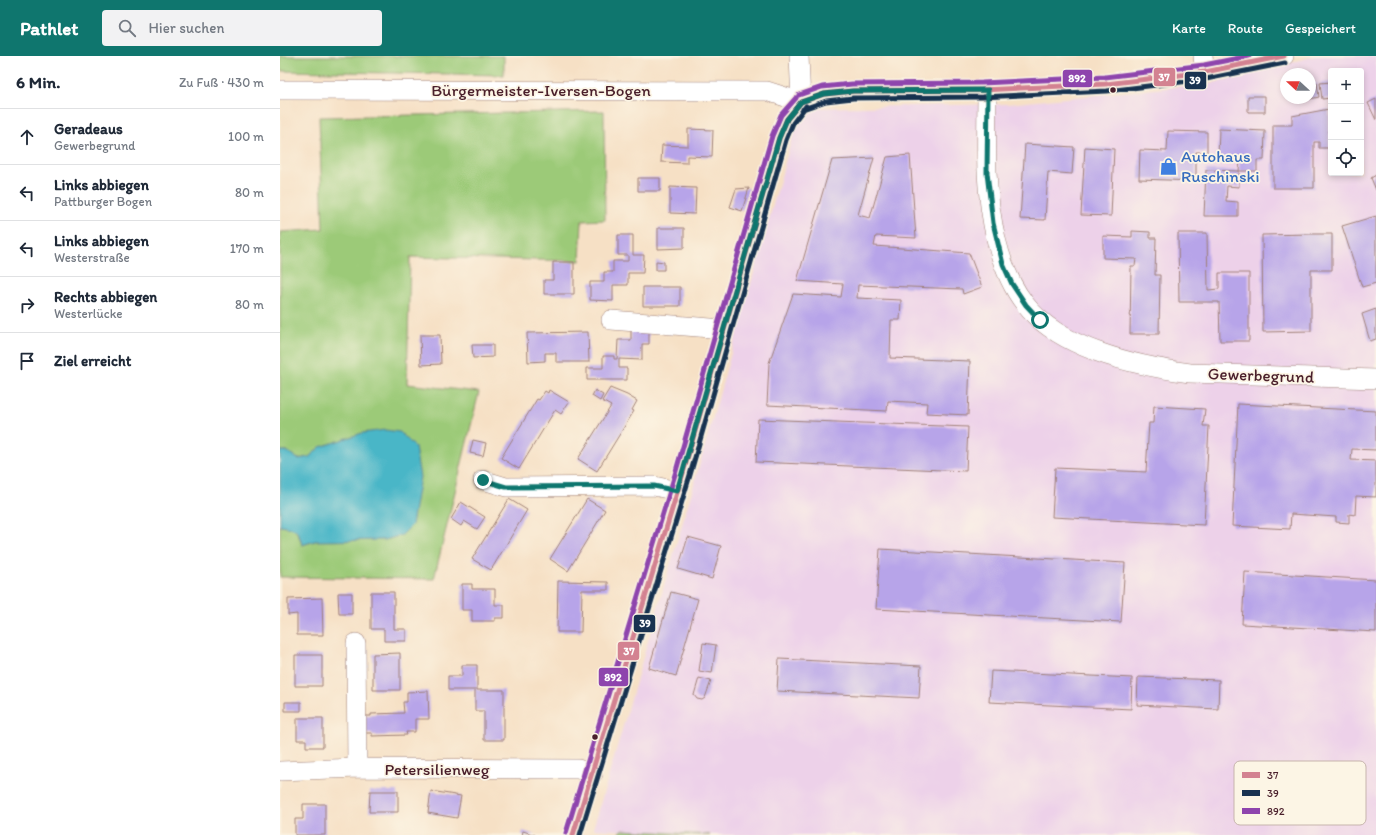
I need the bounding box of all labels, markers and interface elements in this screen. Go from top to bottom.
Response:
search box [102,10,382,46]
text: Pathlet [20,17,78,40]
icon: search [116,17,138,39]
text: Hier suchen [148,19,224,37]
text: Karte [1172,20,1206,37]
text: Route [1228,20,1263,37]
text: Gespeichert [1285,20,1356,37]
line badge: 37 [1153,67,1176,87]
north arrow [1280,68,1316,104]
map controls [1328,68,1364,176]
button: + [1328,68,1364,104]
line badge: 892 [1062,69,1093,88]
text: 37 [1158,71,1170,84]
line badge: 39 [1184,71,1207,90]
text: 6 Min. [16,72,60,92]
text: 892 [1068,72,1086,85]
text: 39 [1189,74,1201,87]
text: Zu Fuß · 430 m [179,75,264,90]
street label: Bürgermeister-Iversen-Bogen [431,80,651,100]
unlabelled marker [1108,85,1118,95]
button: − [1328,104,1364,140]
text: Geradeaus [54,120,123,138]
icon: ahead [16,126,38,148]
text: 100 m [228,129,264,144]
text: Gewerbegrund [54,138,135,153]
button: locate [1328,140,1364,176]
place label: Autohaus Ruschinski [1181,146,1260,186]
shop icon: Autohaus Ruschinski [1158,156,1178,176]
text: Links abbiegen [54,176,149,194]
icon: left [16,182,38,204]
text: 80 m [235,185,264,200]
text: Pattburger Bogen [54,194,152,209]
text: Links abbiegen [54,232,149,250]
icon: left [16,238,38,260]
text: 170 m [230,241,264,256]
text: Westerstraße [54,250,130,265]
text: Rechts abbiegen [54,288,157,306]
icon: right [16,294,38,316]
text: 80 m [235,297,264,312]
text: Westerlücke [54,306,123,321]
route start [1031,311,1049,329]
icon: arrive [16,350,38,372]
text: Ziel erreicht [54,352,131,370]
street label: Gewerbegrund [1207,363,1315,387]
route end [474,471,492,489]
line badge: 39 [633,614,656,633]
text: 39 [639,617,651,630]
line badge: 37 [617,641,640,661]
text: 37 [623,645,635,658]
line badge: 892 [598,667,629,687]
text: 892 [604,671,622,684]
unlabelled marker [590,732,600,742]
street label: Petersilienweg [385,759,490,779]
legend [1234,761,1366,825]
text: 37 [1267,769,1279,782]
text: 39 [1267,787,1279,800]
text: 892 [1267,805,1285,818]

